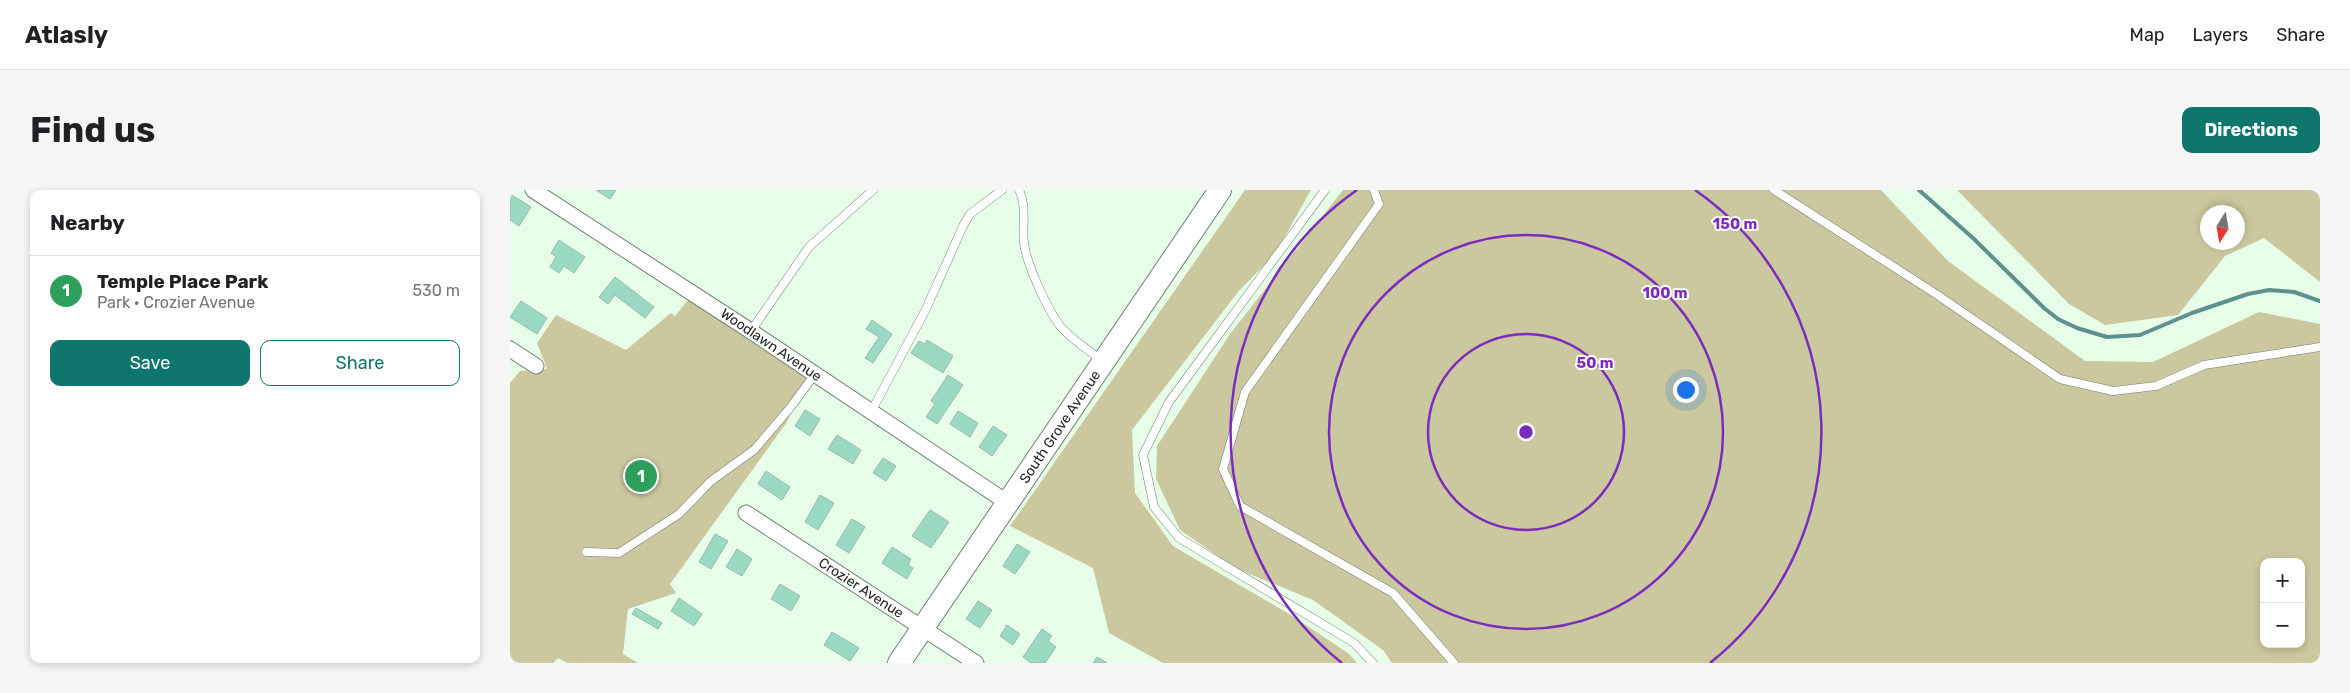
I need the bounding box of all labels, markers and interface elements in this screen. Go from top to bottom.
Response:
text: Atlasly [25,21,108,49]
text: Map [2130,24,2165,46]
text: Layers [2193,24,2248,46]
text: Share [2276,24,2325,46]
button: Directions [2182,107,2320,153]
text: Find us [30,109,155,151]
north arrow [2200,205,2245,250]
text: Nearby [50,210,125,235]
text: 150 m [1713,215,1757,233]
text: Temple Place Park [97,270,268,293]
text: 1 [62,281,70,300]
text: 530 m [413,281,460,300]
text: 100 m [1643,284,1687,302]
text: Park · Crozier Avenue [97,293,255,312]
street label: Woodlawn Avenue [717,305,825,385]
button: Save [50,340,250,386]
button: Share [260,340,460,386]
text: 50 m [1577,354,1613,372]
street label: South Grove Avenue [1016,367,1104,487]
your location [1673,377,1699,403]
centre of rings [1517,423,1535,441]
pin: 1 [625,457,657,495]
street label: Crozier Avenue [815,554,907,622]
map controls [2260,558,2305,648]
button: + [2260,558,2305,603]
button: − [2260,603,2305,648]

